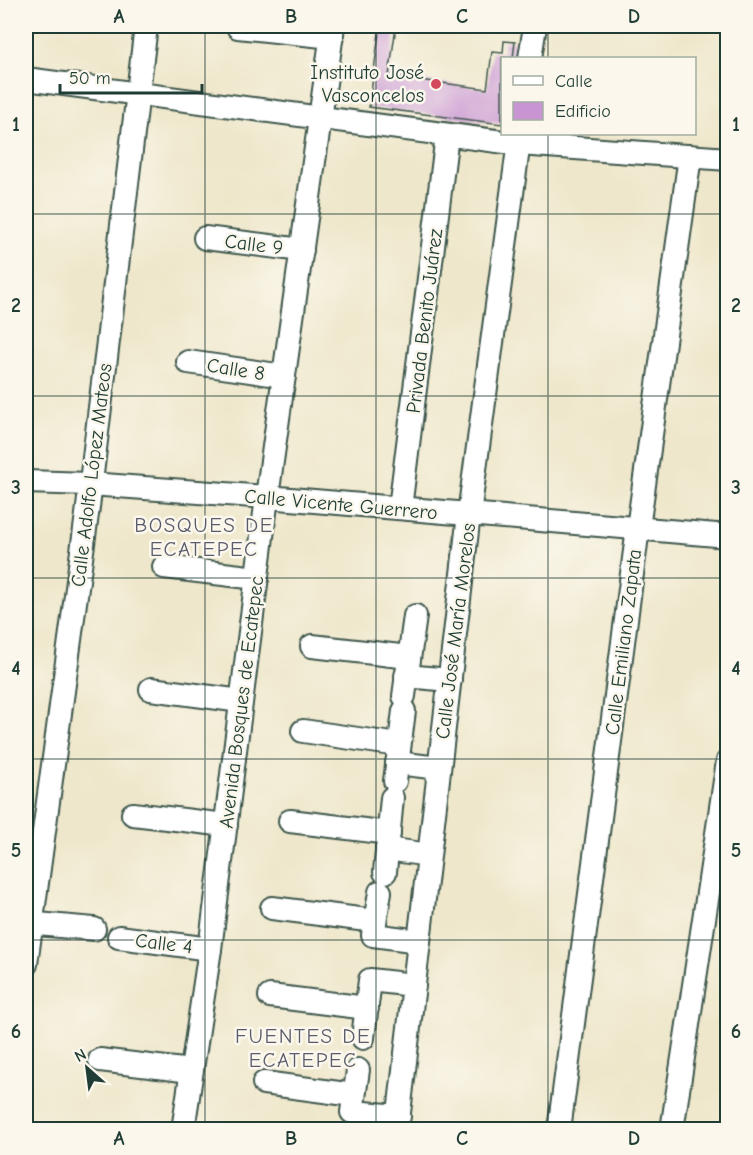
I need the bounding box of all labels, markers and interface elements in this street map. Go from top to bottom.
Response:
text: A [113,5,125,28]
text: B [285,5,297,28]
text: C [456,5,468,28]
text: D [628,5,640,28]
scale bar [60,57,202,95]
legend [501,57,696,135]
place label: Instituto José Vasconcelos [310,61,424,107]
text: 50 m [69,68,111,89]
text: Calle [555,71,592,92]
marker: Instituto José Vasconcelos [429,77,443,91]
text: Edificio [555,101,611,122]
text: 1 [12,113,20,136]
text: 1 [732,113,740,136]
street label: Privada Benito Juárez [402,227,447,415]
street label: Calle 9 [223,230,284,259]
text: 2 [11,294,21,317]
text: 2 [731,294,741,317]
street label: Calle 8 [205,354,267,385]
street label: Calle Adolfo López Mateos [66,362,117,588]
text: 3 [11,476,21,499]
text: 3 [731,476,741,499]
street label: Calle Vicente Guerrero [243,485,439,524]
district label: BOSQUES DE ECATEPEC [134,513,274,561]
street label: Calle José María Morelos [431,522,480,740]
street label: Calle Emiliano Zapata [601,548,646,736]
street label: Avenida Bosques de Ecatepec [215,574,268,830]
text: 4 [11,657,21,680]
text: 4 [731,657,741,680]
text: 5 [11,839,21,862]
text: 5 [731,839,741,862]
street label: Calle 4 [134,929,194,958]
text: 6 [11,1020,21,1043]
text: 6 [731,1020,741,1043]
district label: FUENTES DE ECATEPEC [235,1024,371,1072]
north arrow [57,1038,117,1098]
text: N [72,1045,89,1066]
text: A [113,1127,125,1150]
text: B [285,1127,297,1150]
text: C [456,1127,468,1150]
text: D [628,1127,640,1150]

